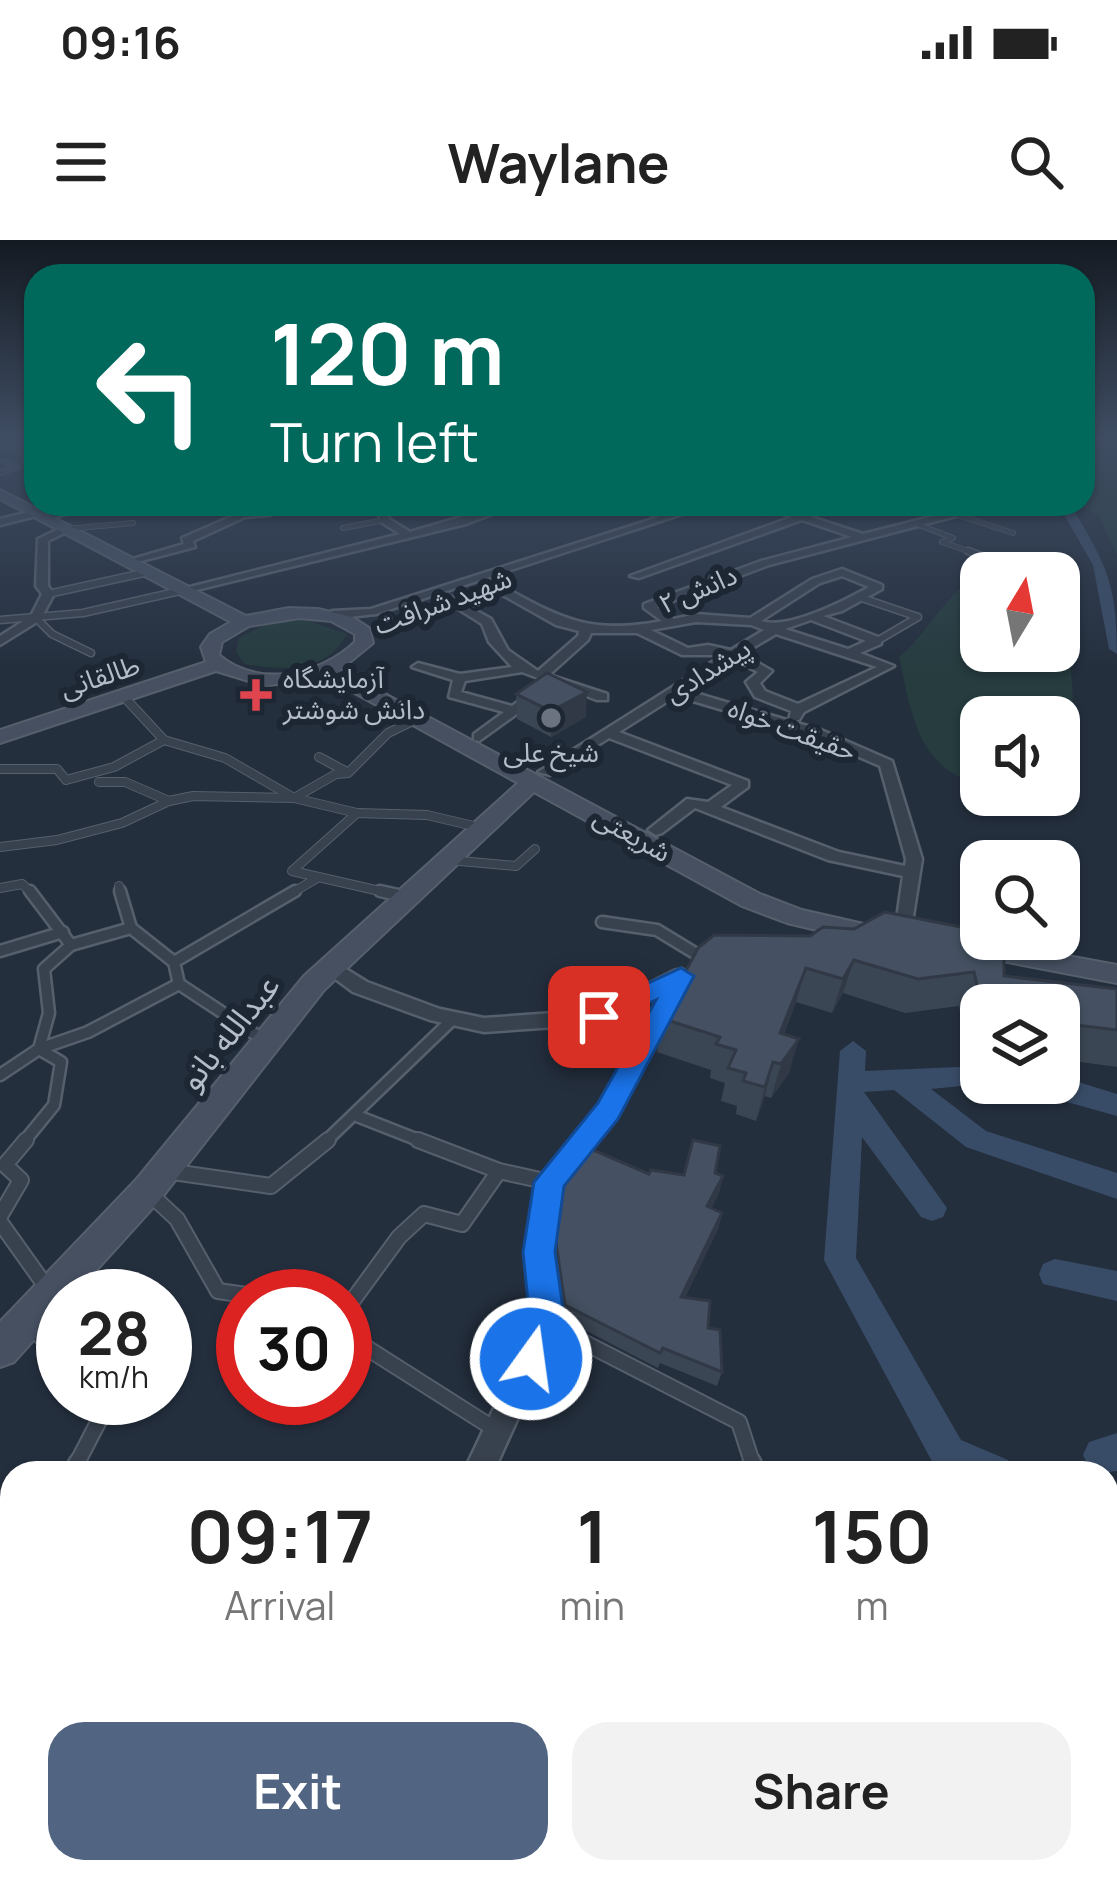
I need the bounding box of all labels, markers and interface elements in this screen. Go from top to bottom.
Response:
text: 09:16 [60,11,181,73]
text: Waylane [447,125,670,199]
icon: menu [48,129,114,195]
icon: search [1003,129,1069,195]
text: 120 m [270,295,504,410]
icon: left [72,312,228,468]
text: Turn left [270,404,479,478]
north arrow [960,552,1080,672]
map controls [960,552,1080,1104]
street label: دانش ۲ [653,556,742,622]
street label: شهید شرافت [369,559,516,643]
street label: پیشدادی [657,629,758,711]
street label: طالقانی [55,645,144,706]
place label: آزمایشگاه دانش شوشتر [282,659,425,727]
marker: آزمایشگاه دانش شوشتر [240,679,272,711]
street label: حقیقت خواه [723,688,862,769]
button: sound [960,696,1080,816]
marker: شیخ علی [538,705,564,731]
place label: شیخ علی [503,733,599,773]
street label: شریعتی [587,797,678,870]
button: search [960,840,1080,960]
street label: عبدالله بانو [168,964,289,1099]
pin [548,966,650,1068]
icon: arrive [566,984,632,1050]
button: layers [960,984,1080,1104]
speed limit sign: 30 [216,1269,372,1425]
text: 28 [78,1291,150,1373]
position arrow [468,1296,594,1422]
text: km/h [79,1356,149,1397]
text: 09:17 [186,1486,373,1585]
text: 1 [577,1486,608,1585]
text: 150 [811,1486,933,1585]
text: Arrival [224,1578,335,1632]
text: min [560,1578,625,1632]
text: m [855,1578,889,1632]
button: Exit [48,1722,548,1860]
button: Share [572,1722,1071,1860]

